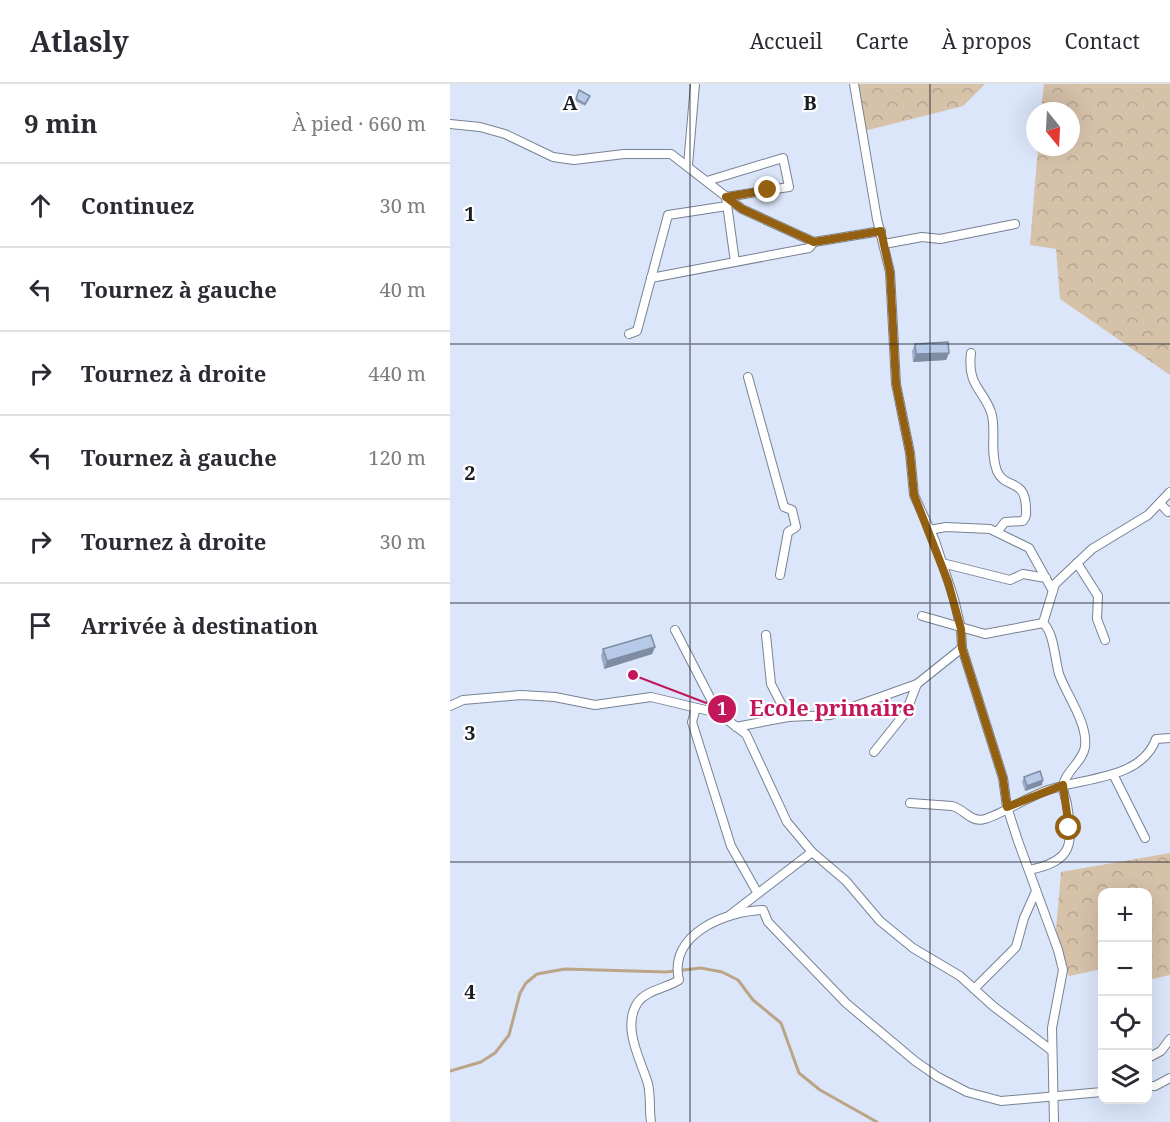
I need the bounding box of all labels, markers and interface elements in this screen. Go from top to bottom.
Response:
text: Atlasly [30,22,129,60]
text: Accueil [750,27,823,55]
text: Carte [856,27,909,55]
text: À propos [942,27,1032,55]
text: Contact [1065,27,1140,55]
text: A [562,89,578,116]
text: B [803,89,817,116]
north arrow [1026,102,1080,156]
text: 9 min [24,105,98,141]
text: À pied · 660 m [292,110,426,137]
route end [754,176,780,202]
icon: ahead [24,189,57,222]
text: Continuez [81,190,194,220]
text: 30 m [380,192,426,219]
text: 1 [464,200,476,227]
icon: left [24,273,57,306]
text: Tournez à gauche [81,274,277,304]
text: 40 m [380,276,426,303]
icon: right [24,357,57,390]
text: Tournez à droite [81,358,266,388]
text: 440 m [368,360,426,387]
icon: left [24,441,57,474]
text: Tournez à gauche [81,442,277,472]
text: 120 m [368,444,426,471]
text: 2 [464,459,476,486]
icon: right [24,525,57,558]
text: Tournez à droite [81,526,266,556]
text: 30 m [380,528,426,555]
icon: arrive [24,609,57,642]
text: Arrivée à destination [81,610,318,640]
callout: Ecole primaire [707,689,927,729]
text: Ecole primaire [749,692,915,722]
text: 1 [717,696,727,720]
text: 3 [464,719,476,746]
route start [1055,814,1081,840]
map controls [1098,888,1152,1104]
button: + [1098,888,1152,942]
button: − [1098,942,1152,996]
text: 4 [464,978,476,1005]
button: locate [1098,996,1152,1050]
button: layers [1098,1050,1152,1104]

